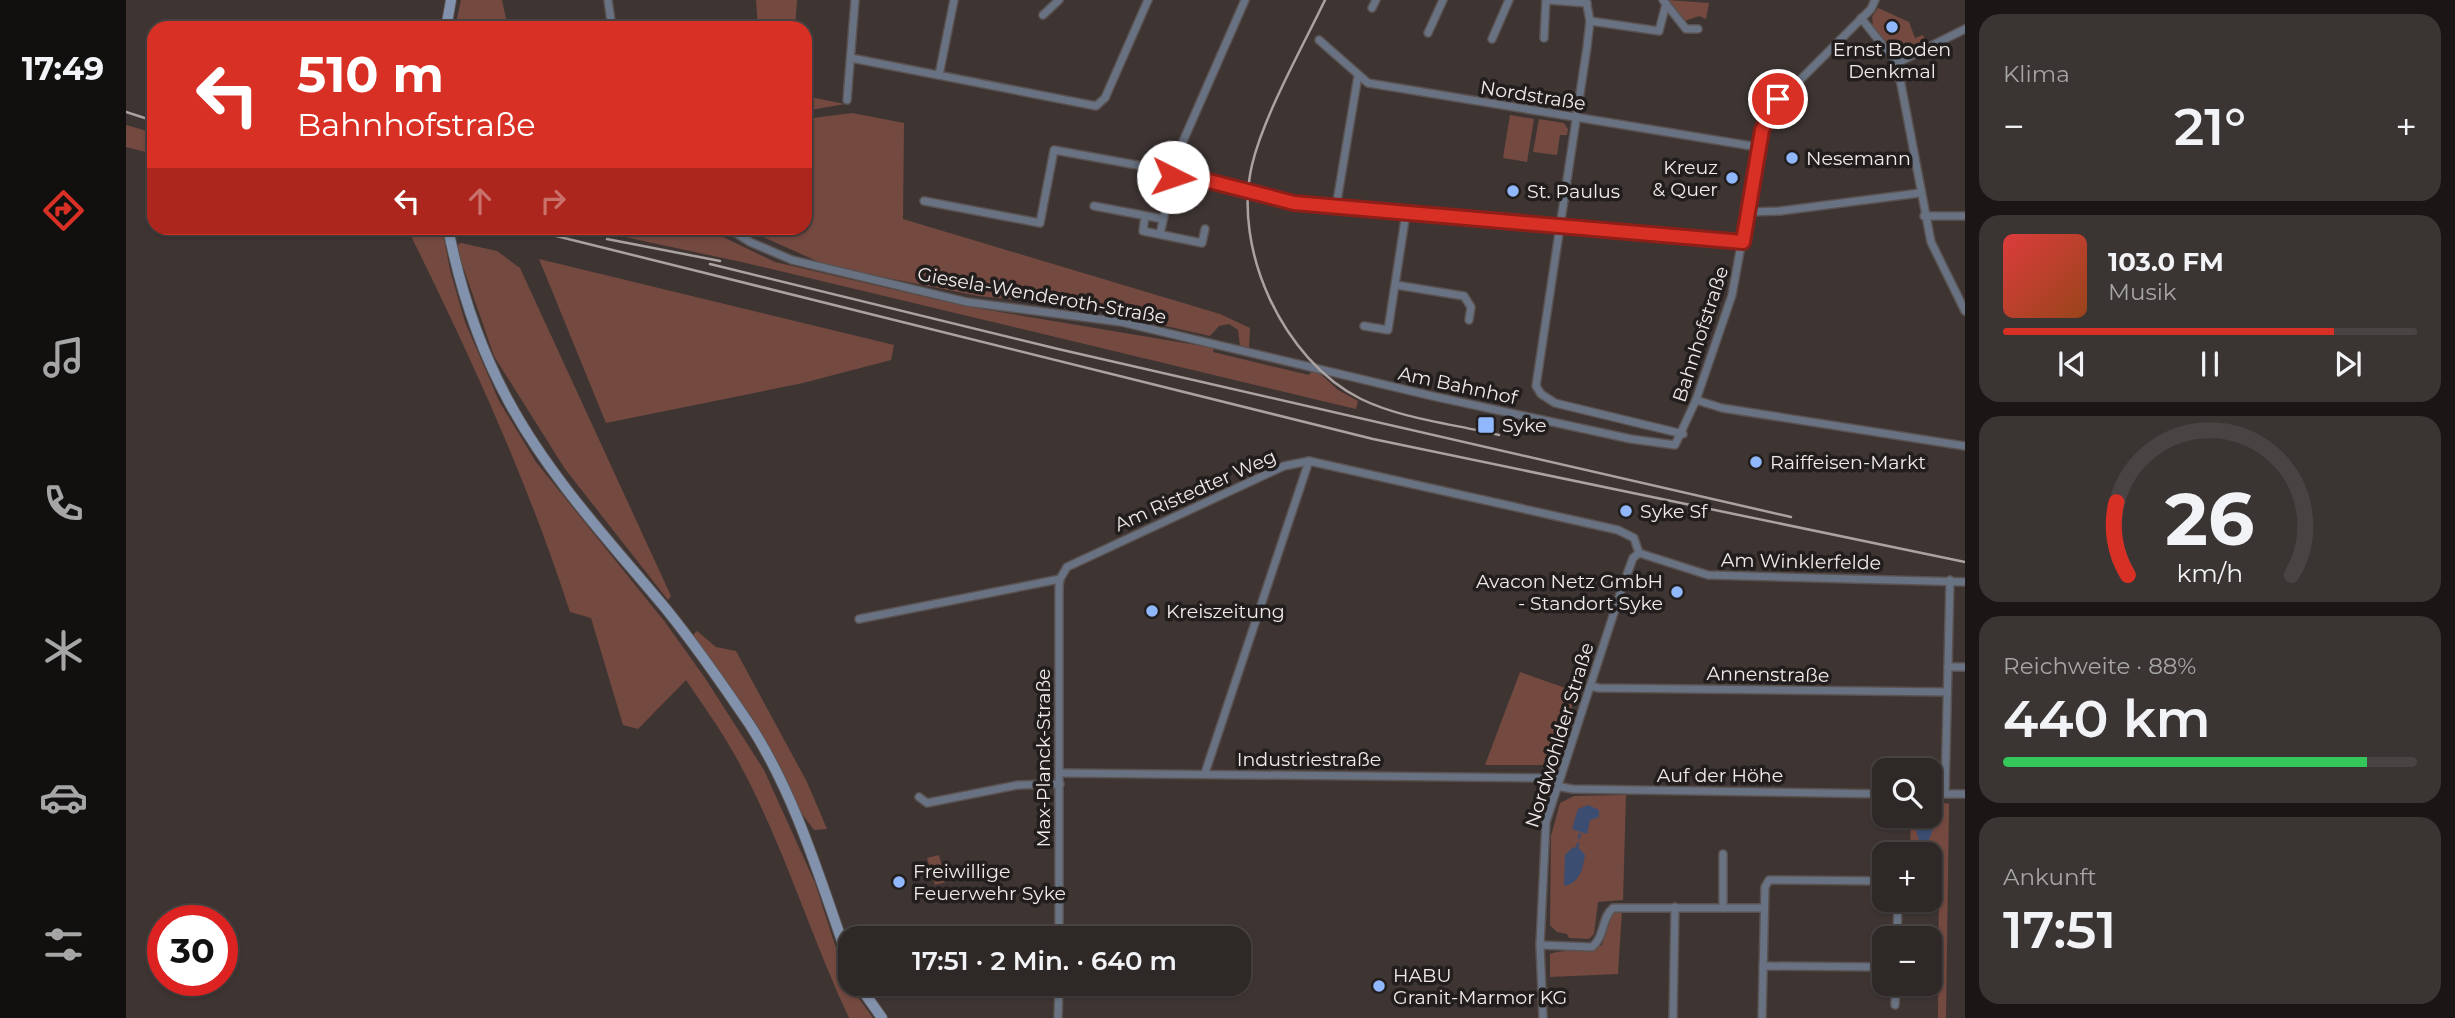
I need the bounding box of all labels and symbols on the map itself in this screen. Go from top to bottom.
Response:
marker: Ernst Boden Denkmal [1884,19,1900,35]
place label: Ernst Boden Denkmal [1833,38,1951,83]
pin [1748,69,1808,129]
street label: Nordstraße [1478,76,1587,115]
position arrow [1136,140,1210,214]
place label: Nesemann [1806,147,1911,170]
marker: Nesemann [1784,150,1800,166]
place label: Kreuz & Quer [1653,156,1718,201]
marker: Kreuz & Quer [1724,170,1740,186]
place label: St. Paulus [1527,180,1620,203]
marker: St. Paulus [1505,183,1521,199]
street label: Giesela-Wenderoth-Straße [916,262,1168,329]
street label: Bahnhofstraße [1668,263,1733,405]
street label: Am Bahnhof [1396,362,1521,410]
place label: Syke [1502,414,1546,437]
marker: Syke [1476,415,1496,435]
street label: Am Ristedter Weg [1111,444,1280,536]
place label: Raiffeisen-Markt [1770,451,1926,474]
marker: Raiffeisen-Markt [1748,454,1764,470]
place label: Syke Sf [1640,500,1709,523]
marker: Syke Sf [1618,503,1634,519]
street label: Am Winklerfelde [1721,549,1881,574]
place label: Avacon Netz GmbH - Standort Syke [1476,570,1663,615]
marker: Avacon Netz GmbH - Standort Syke [1669,584,1685,600]
place label: Kreiszeitung [1166,600,1285,623]
marker: Kreiszeitung [1144,603,1160,619]
street label: Nordwohlder Straße [1520,640,1599,831]
street label: Annenstraße [1706,662,1830,687]
street label: Max-Planck-Straße [1032,668,1055,848]
street label: Industriestraße [1237,748,1381,771]
street label: Auf der Höhe [1657,764,1783,787]
place label: Freiwillige Feuerwehr Syke [913,860,1066,905]
marker: Freiwillige Feuerwehr Syke [891,874,907,890]
speed limit sign: 30 [147,905,238,996]
place label: HABU Granit-Marmor KG [1393,964,1567,1009]
marker: HABU Granit-Marmor KG [1371,978,1387,994]

